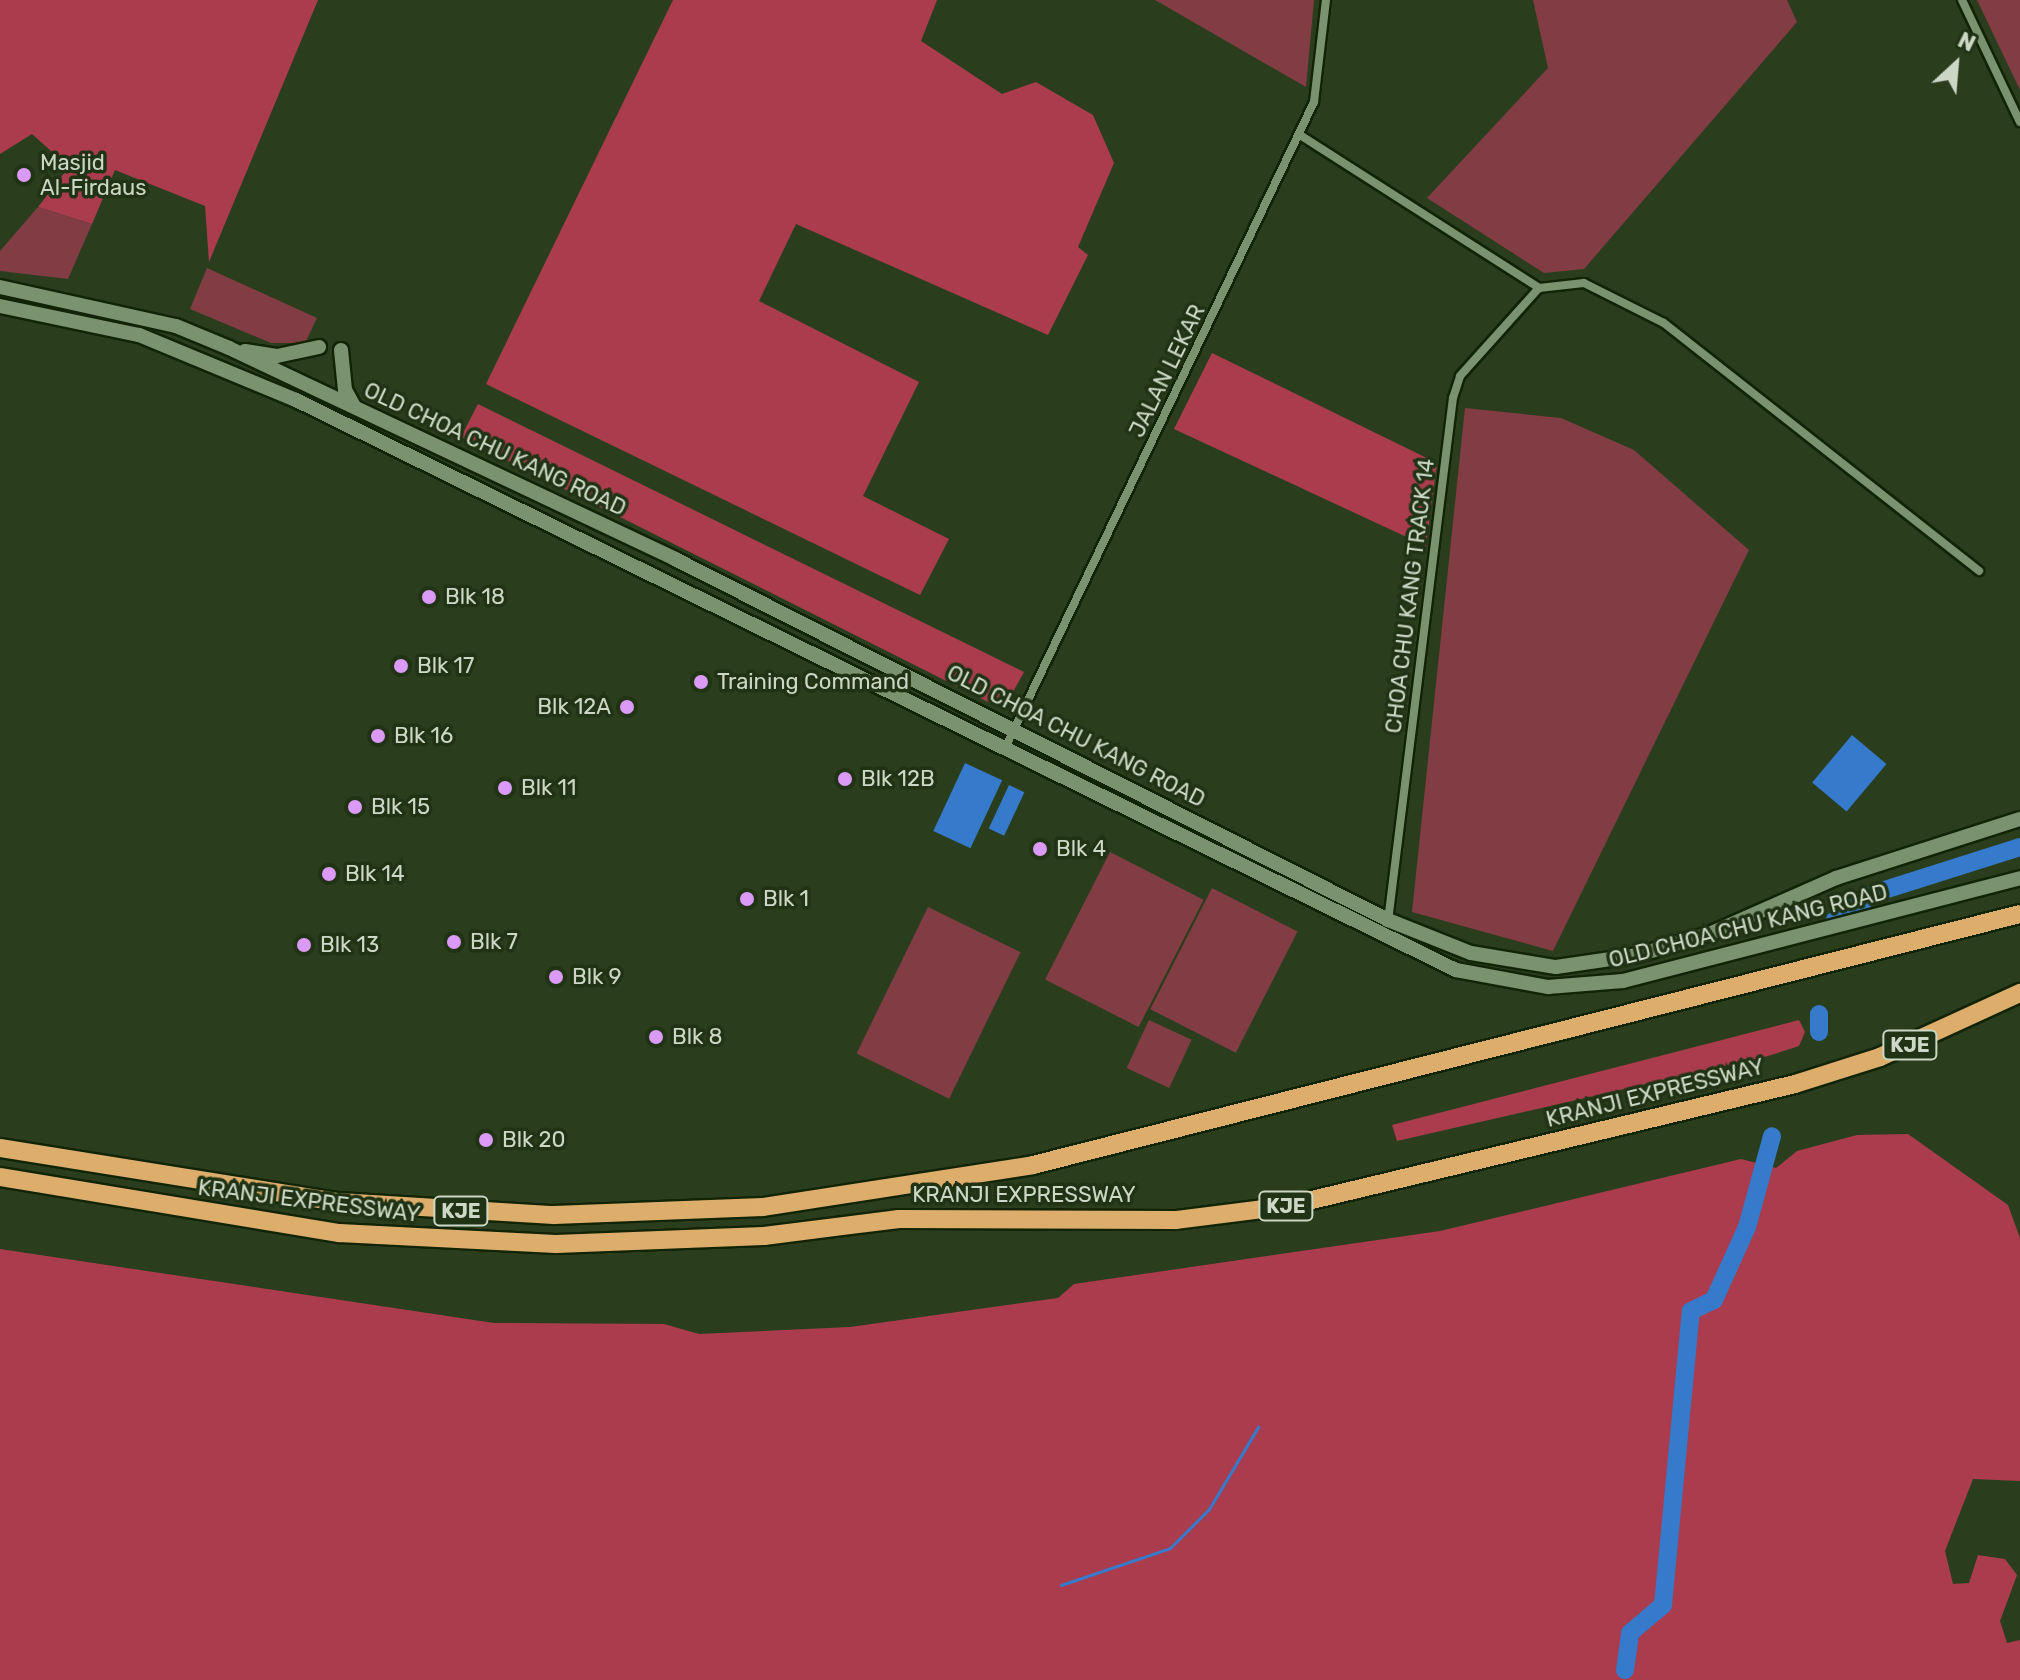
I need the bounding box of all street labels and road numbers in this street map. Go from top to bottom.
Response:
street label: JALAN LEKAR [1124,300,1210,442]
street label: OLD CHOA CHU KANG ROAD [360,376,630,522]
street label: CHOA CHU KANG TRACK 14 [1380,457,1440,735]
street label: OLD CHOA CHU KANG ROAD [942,659,1210,813]
street label: OLD CHOA CHU KANG ROAD [1606,879,1890,973]
road number: KJE [1882,1029,1938,1061]
street label: KRANJI EXPRESSWAY [1543,1053,1767,1133]
street label: KRANJI EXPRESSWAY [196,1174,422,1228]
street label: KRANJI EXPRESSWAY [912,1182,1136,1208]
road number: KJE [1258,1190,1314,1222]
road number: KJE [433,1195,489,1227]

